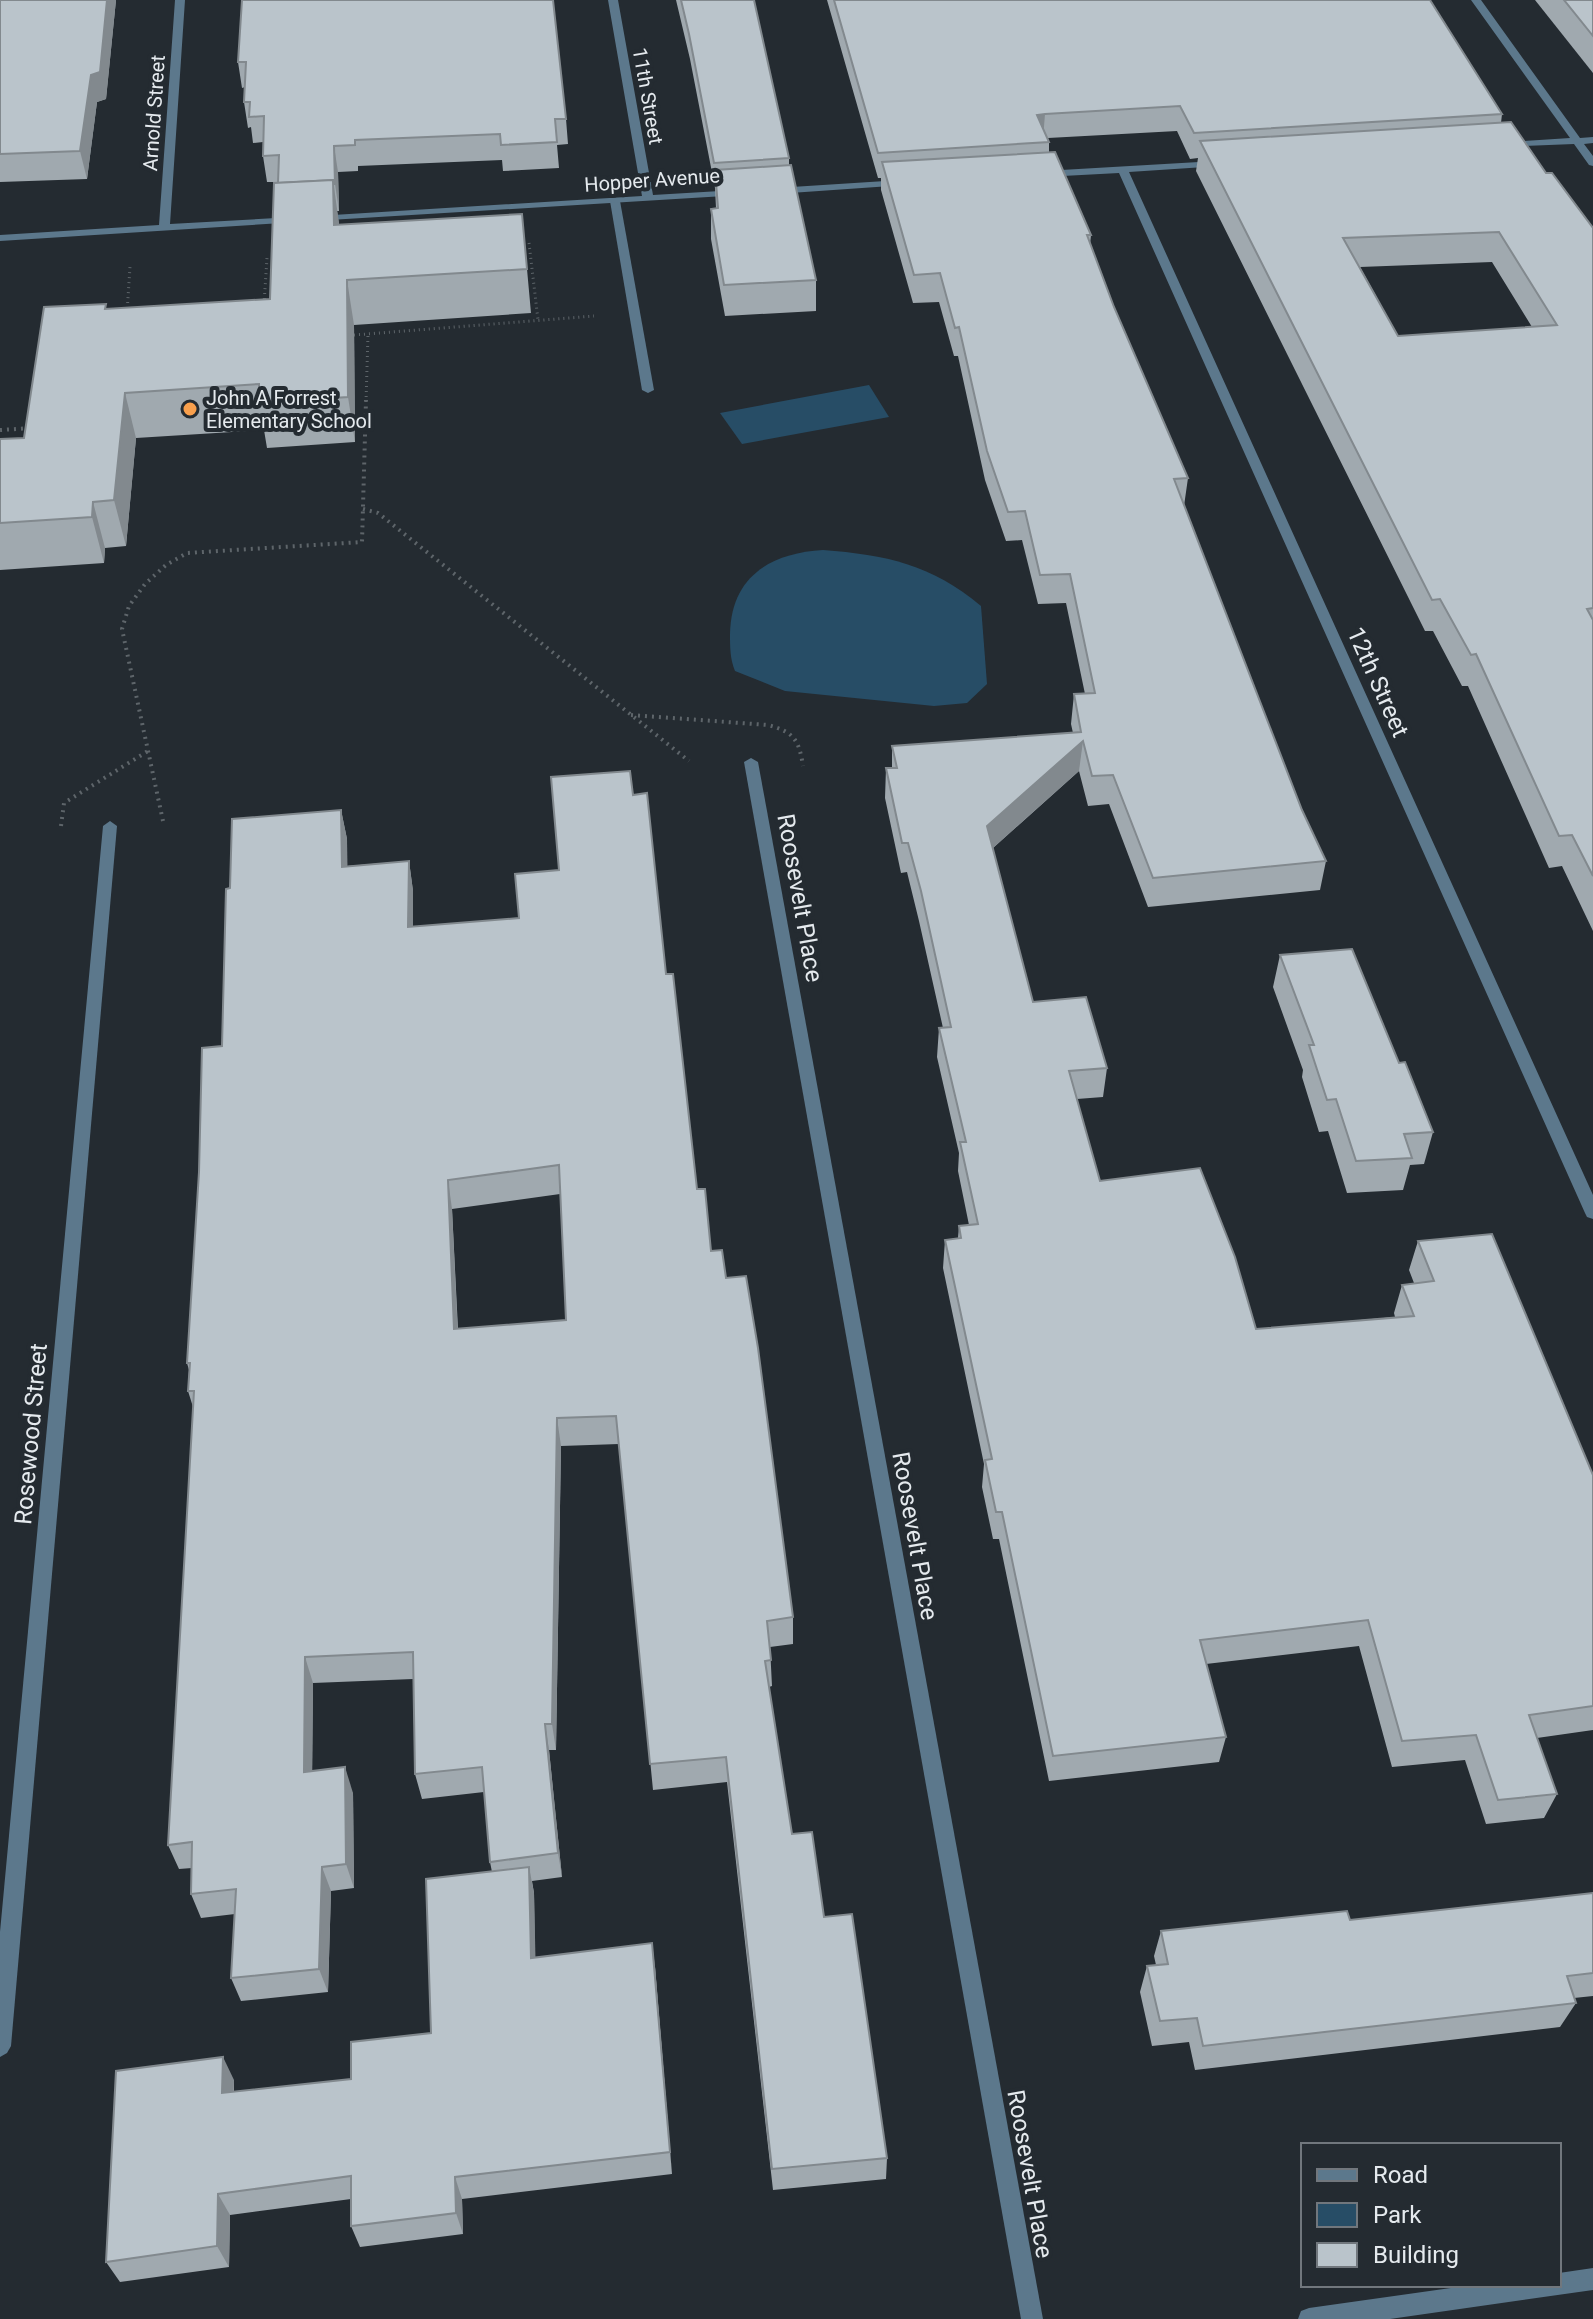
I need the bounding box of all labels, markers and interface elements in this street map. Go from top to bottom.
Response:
street label: 11th Street [628,46,668,146]
street label: Arnold Street [138,54,170,172]
street label: Hopper Avenue [583,163,721,197]
place label: John A Forrest Elementary School [206,386,372,433]
marker: John A Forrest Elementary School [181,400,199,418]
street label: 12th Street [1341,623,1415,741]
street label: Roosevelt Place [771,812,829,984]
street label: Rosewood Street [9,1342,53,1526]
street label: Roosevelt Place [886,1450,944,1622]
street label: Roosevelt Place [1001,2088,1059,2260]
legend [1301,2143,1561,2287]
text: Road [1373,2161,1428,2189]
text: Park [1373,2201,1422,2229]
text: Building [1373,2241,1459,2269]

